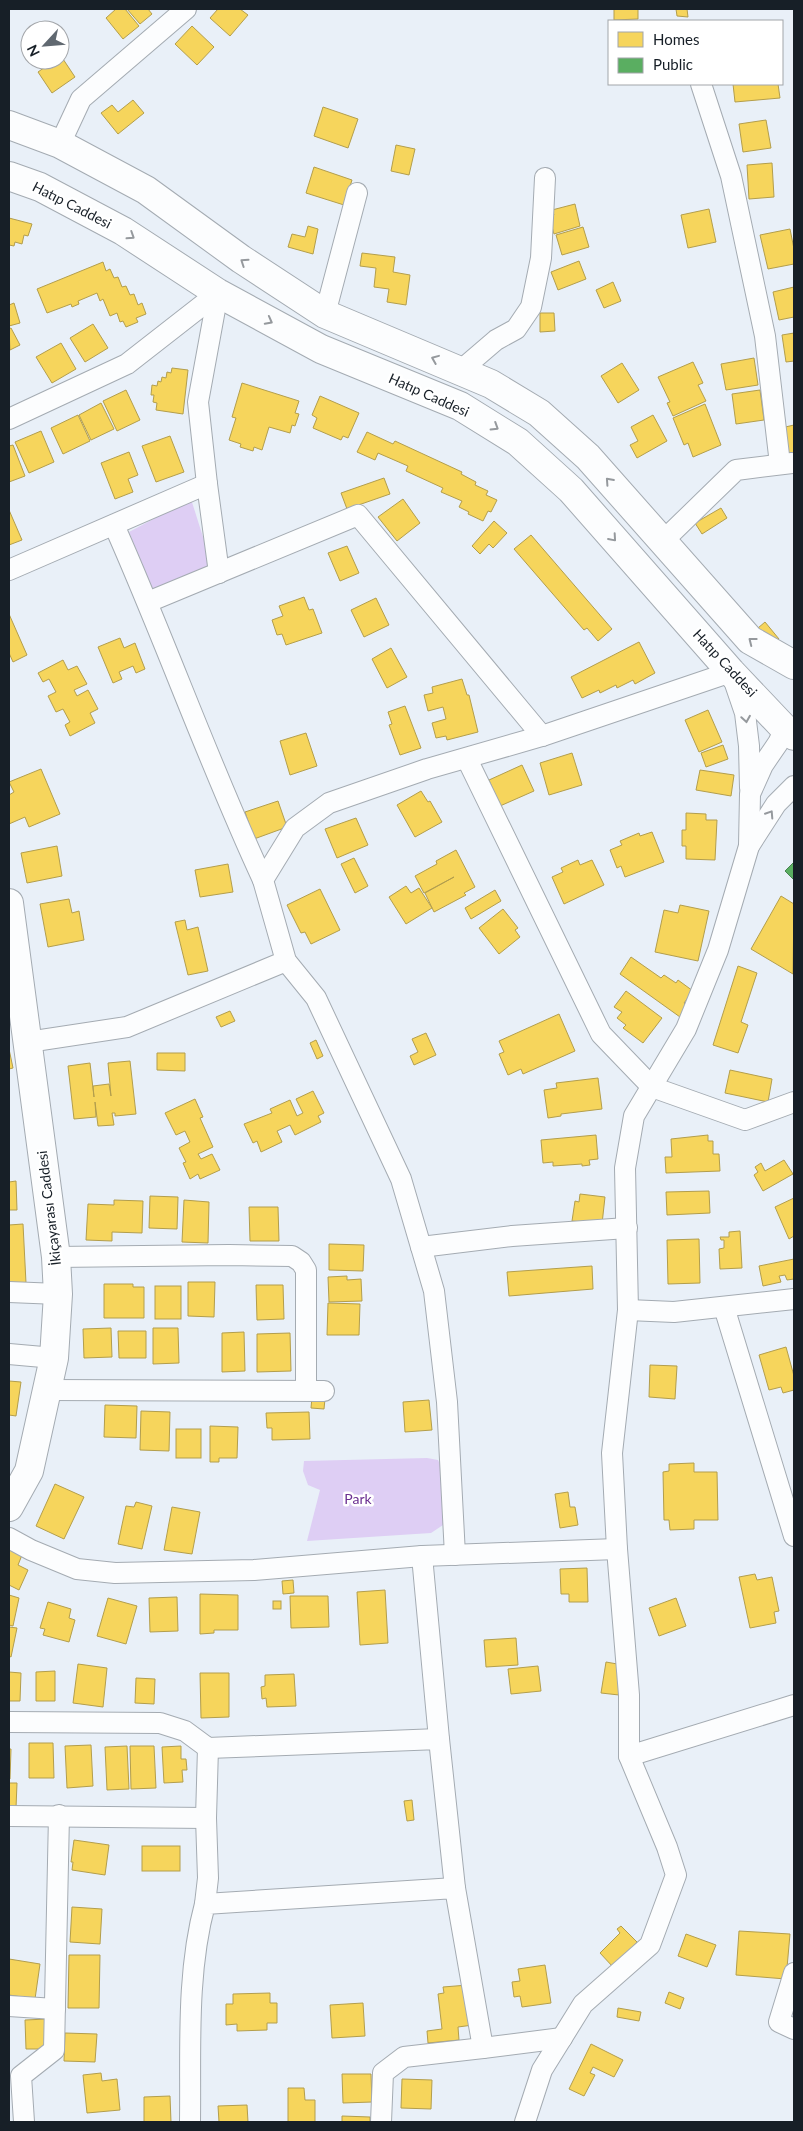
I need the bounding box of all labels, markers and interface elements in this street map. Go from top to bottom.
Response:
north arrow [20,20,70,70]
legend [608,20,783,85]
text: Homes [653,30,699,48]
text: N [23,42,43,59]
text: Public [653,55,693,73]
street label: Hatıp Caddesi [30,177,114,232]
one-way arrow [125,230,134,239]
one-way arrow [241,258,250,268]
one-way arrow [264,315,273,325]
one-way arrow [431,355,440,366]
street label: Hatıp Caddesi [386,369,472,420]
one-way arrow [489,421,498,431]
one-way arrow [606,477,615,486]
one-way arrow [607,532,616,541]
street label: Hatıp Caddesi [690,625,761,700]
one-way arrow [749,637,758,646]
one-way arrow [740,714,750,723]
one-way arrow [763,811,773,820]
street label: İkiçayarası Caddesi [33,1150,64,1266]
park label: Park [344,1490,373,1507]

